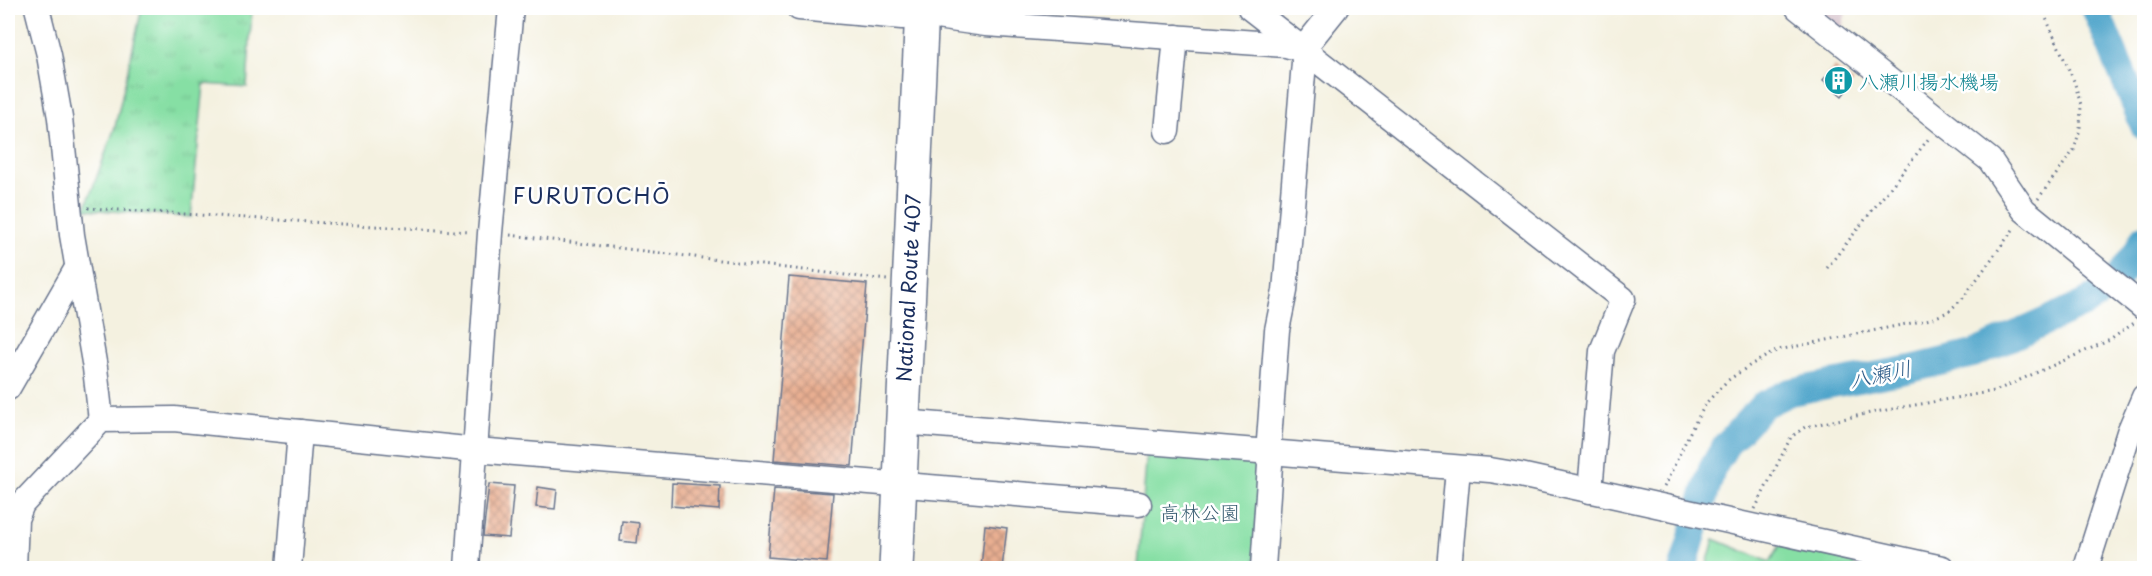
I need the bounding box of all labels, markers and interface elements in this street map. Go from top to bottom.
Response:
building icon: 八瀬川揚水機場 [1822,65,1854,97]
place label: 八瀬川揚水機場 [1859,66,1999,96]
district label: FURUTOCHŌ [513,178,671,211]
street label: National Route 407 [888,193,928,383]
water label: 八瀬川 [1846,351,1914,395]
park label: 高林公園 [1160,497,1240,527]

